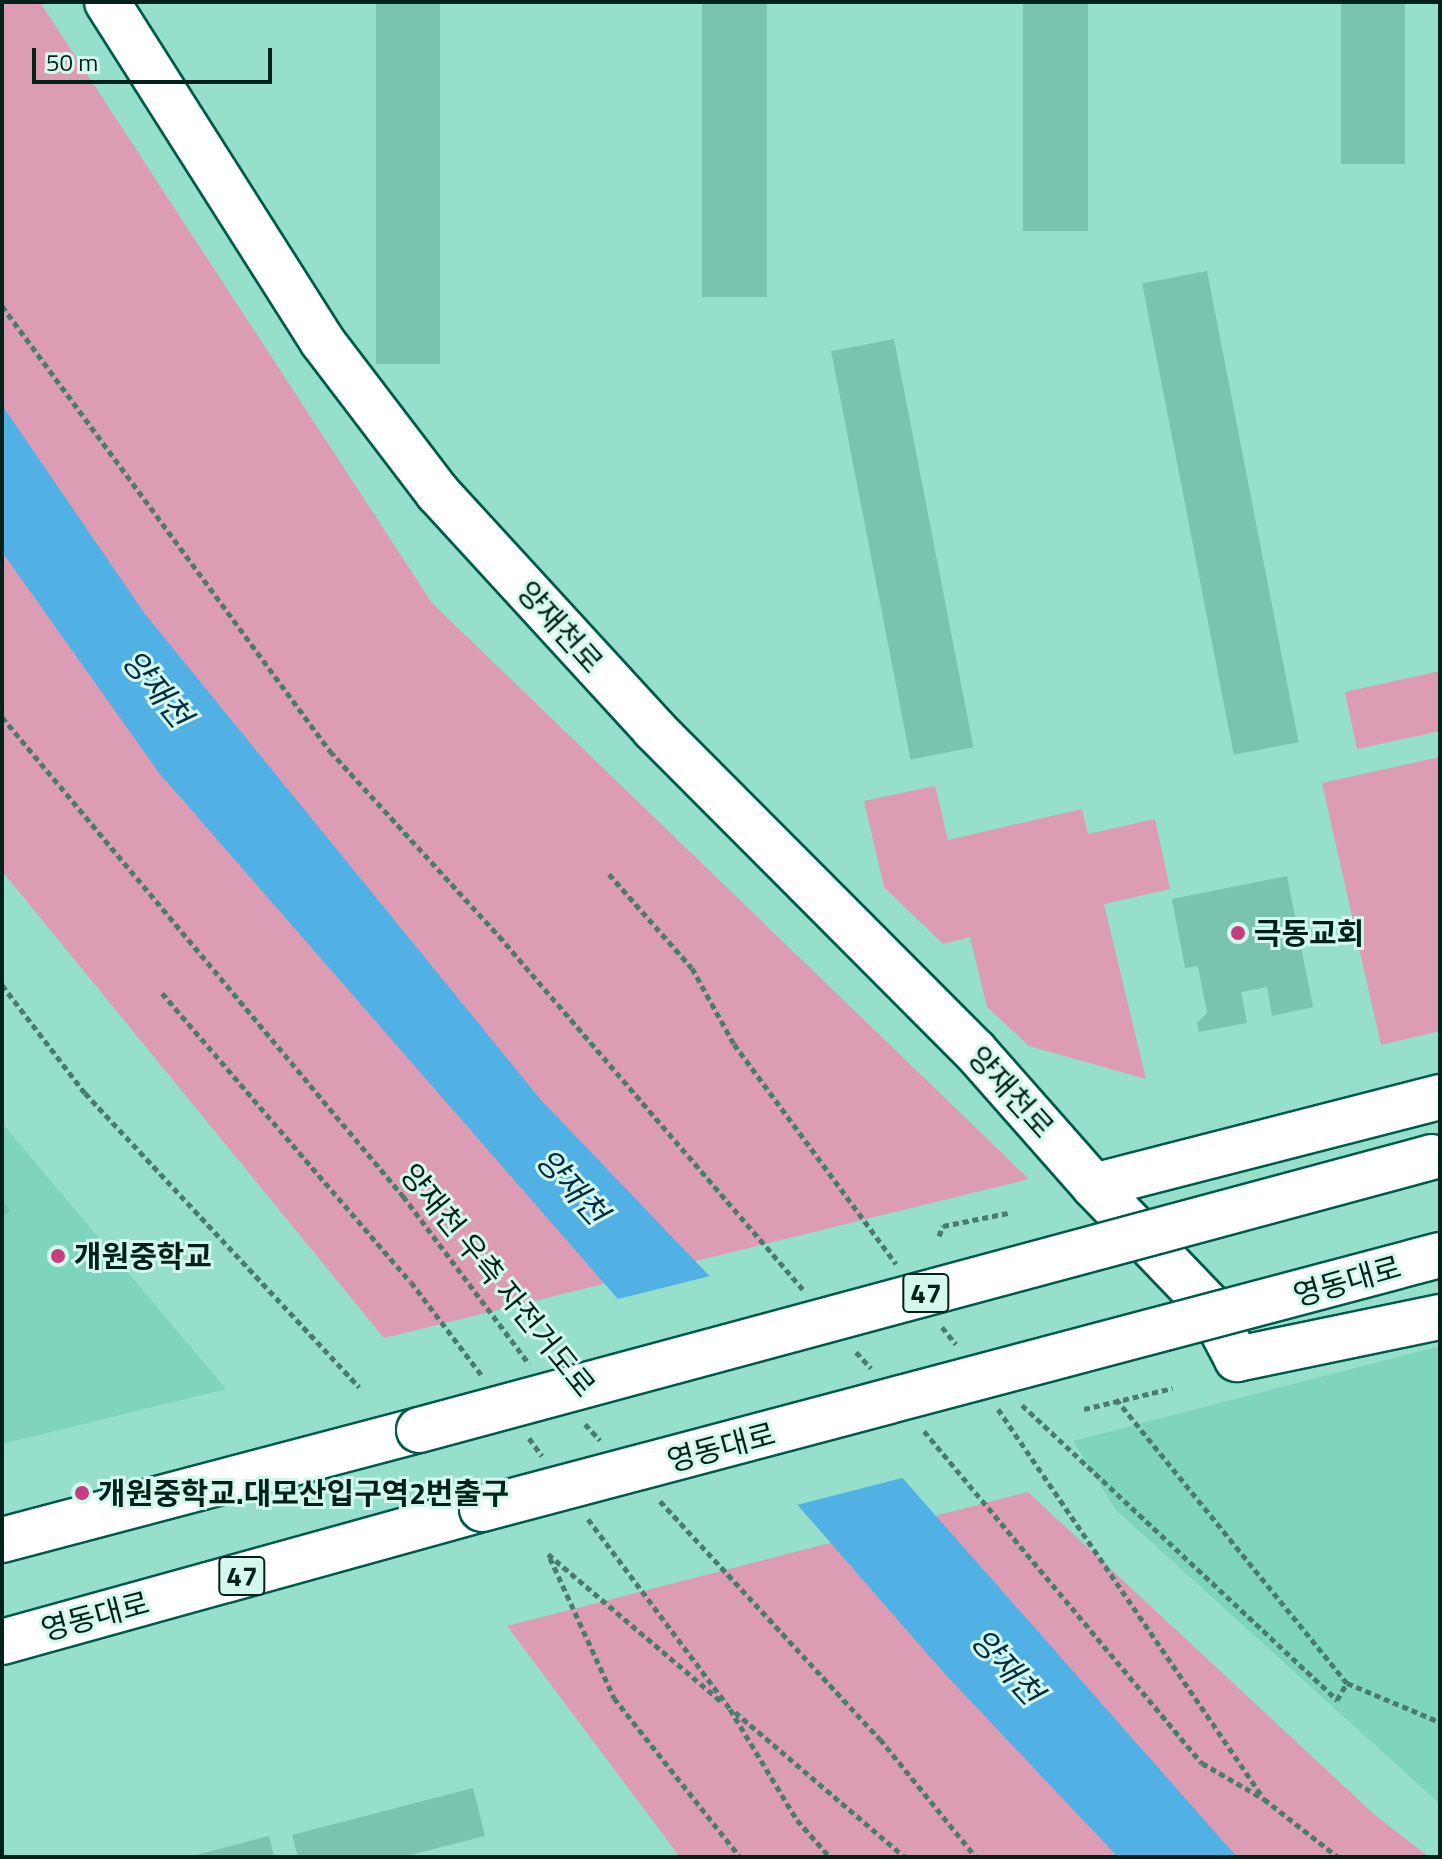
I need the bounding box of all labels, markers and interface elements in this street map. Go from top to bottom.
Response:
scale bar [36,32,276,82]
text: 50 m [46,44,98,80]
street label: 양재천로 [510,574,610,680]
water label: 양재천 [114,642,200,734]
place label: 극동교회 [1254,915,1364,951]
marker: 극동교회 [1229,924,1247,942]
street label: 양재천로 [961,1039,1061,1145]
water label: 양재천 [528,1140,616,1232]
street label: 양재천 우측 자전거도로 [393,1156,603,1404]
place label: 개원중학교 [74,1238,212,1274]
marker: 개원중학교 [49,1247,67,1265]
street label: 영동대로 [1289,1248,1405,1314]
road number: 47 [902,1269,950,1317]
street label: 영동대로 [663,1415,779,1479]
place label: 개원중학교.대모산입구역2번출구 [98,1475,509,1511]
marker: 개원중학교.대모산입구역2번출구 [73,1484,91,1502]
road number: 47 [218,1552,266,1600]
street label: 영동대로 [37,1584,153,1648]
water label: 양재천 [963,1620,1051,1712]

